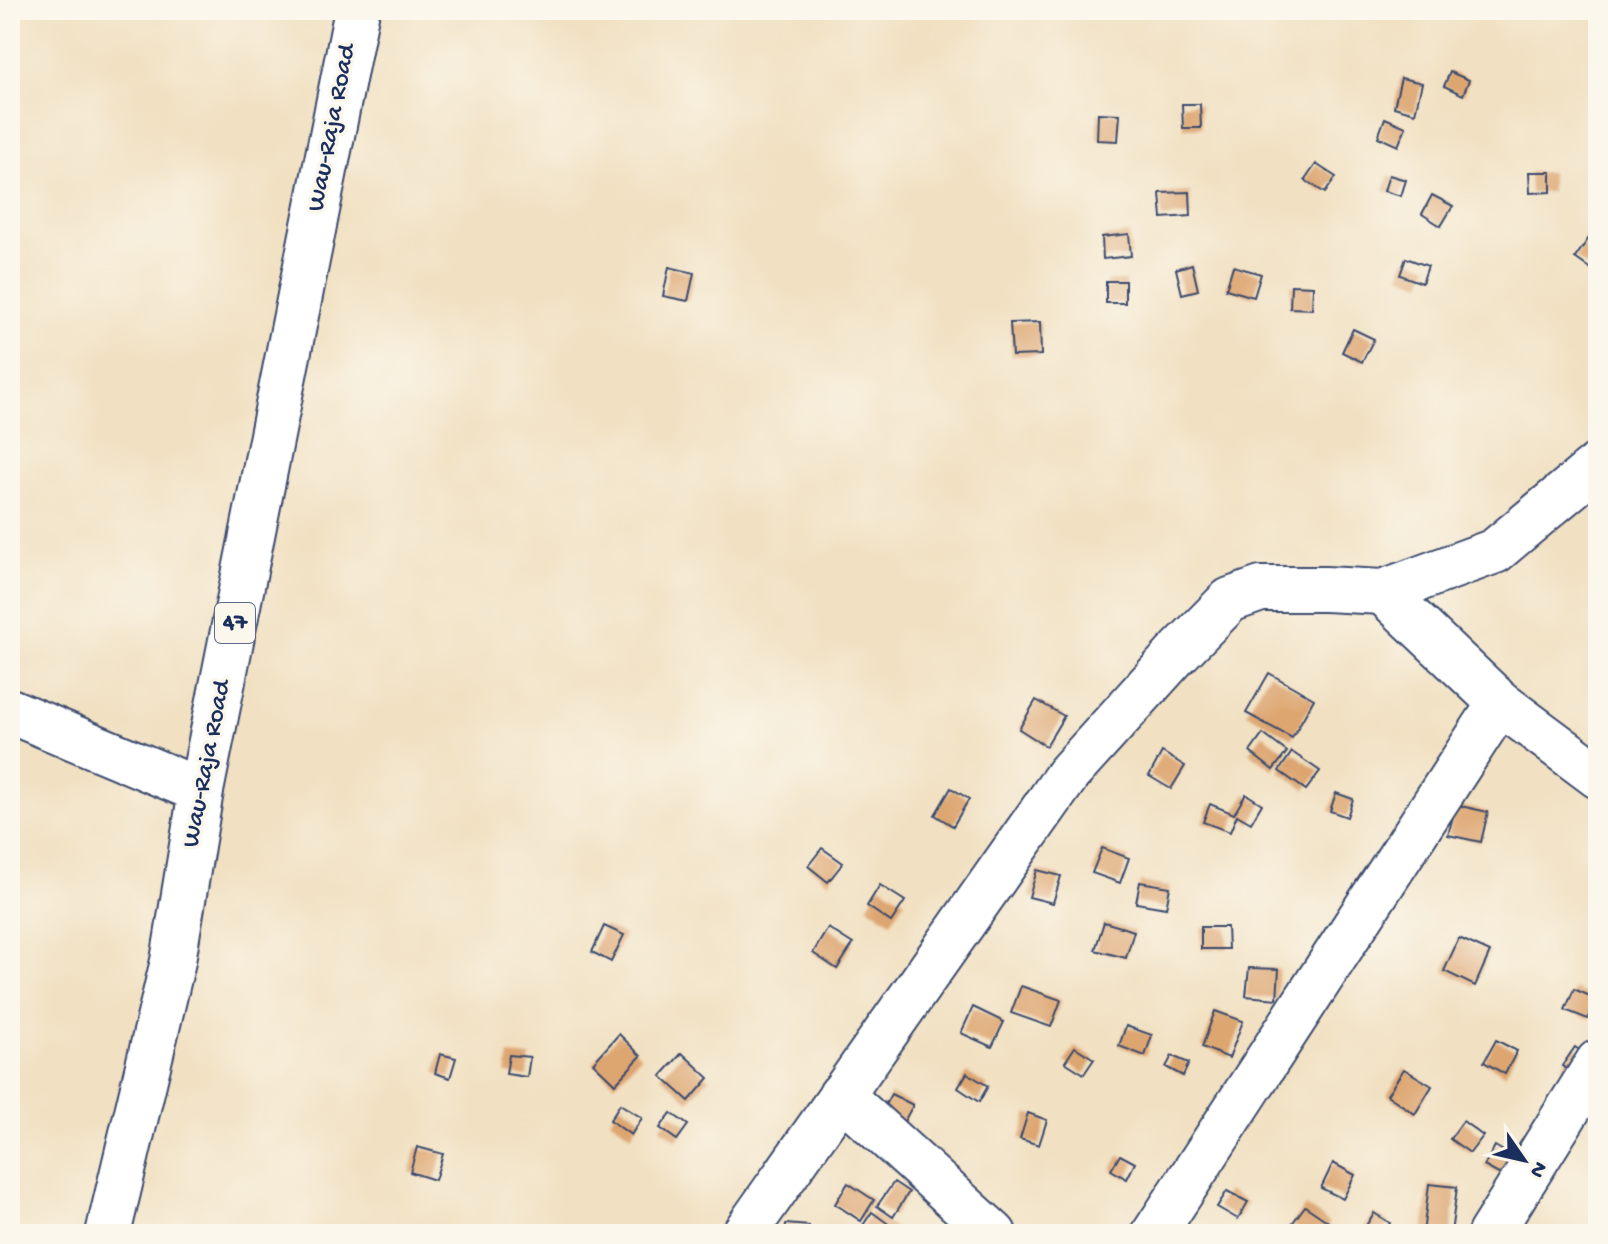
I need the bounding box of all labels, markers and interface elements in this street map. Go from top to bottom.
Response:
street label: Wau-Raja Road [302,40,365,214]
road number: 47 [215,603,255,643]
street label: Wau-Raja Road [177,676,240,850]
north arrow [1484,1120,1564,1200]
text: N [1522,1156,1552,1182]

